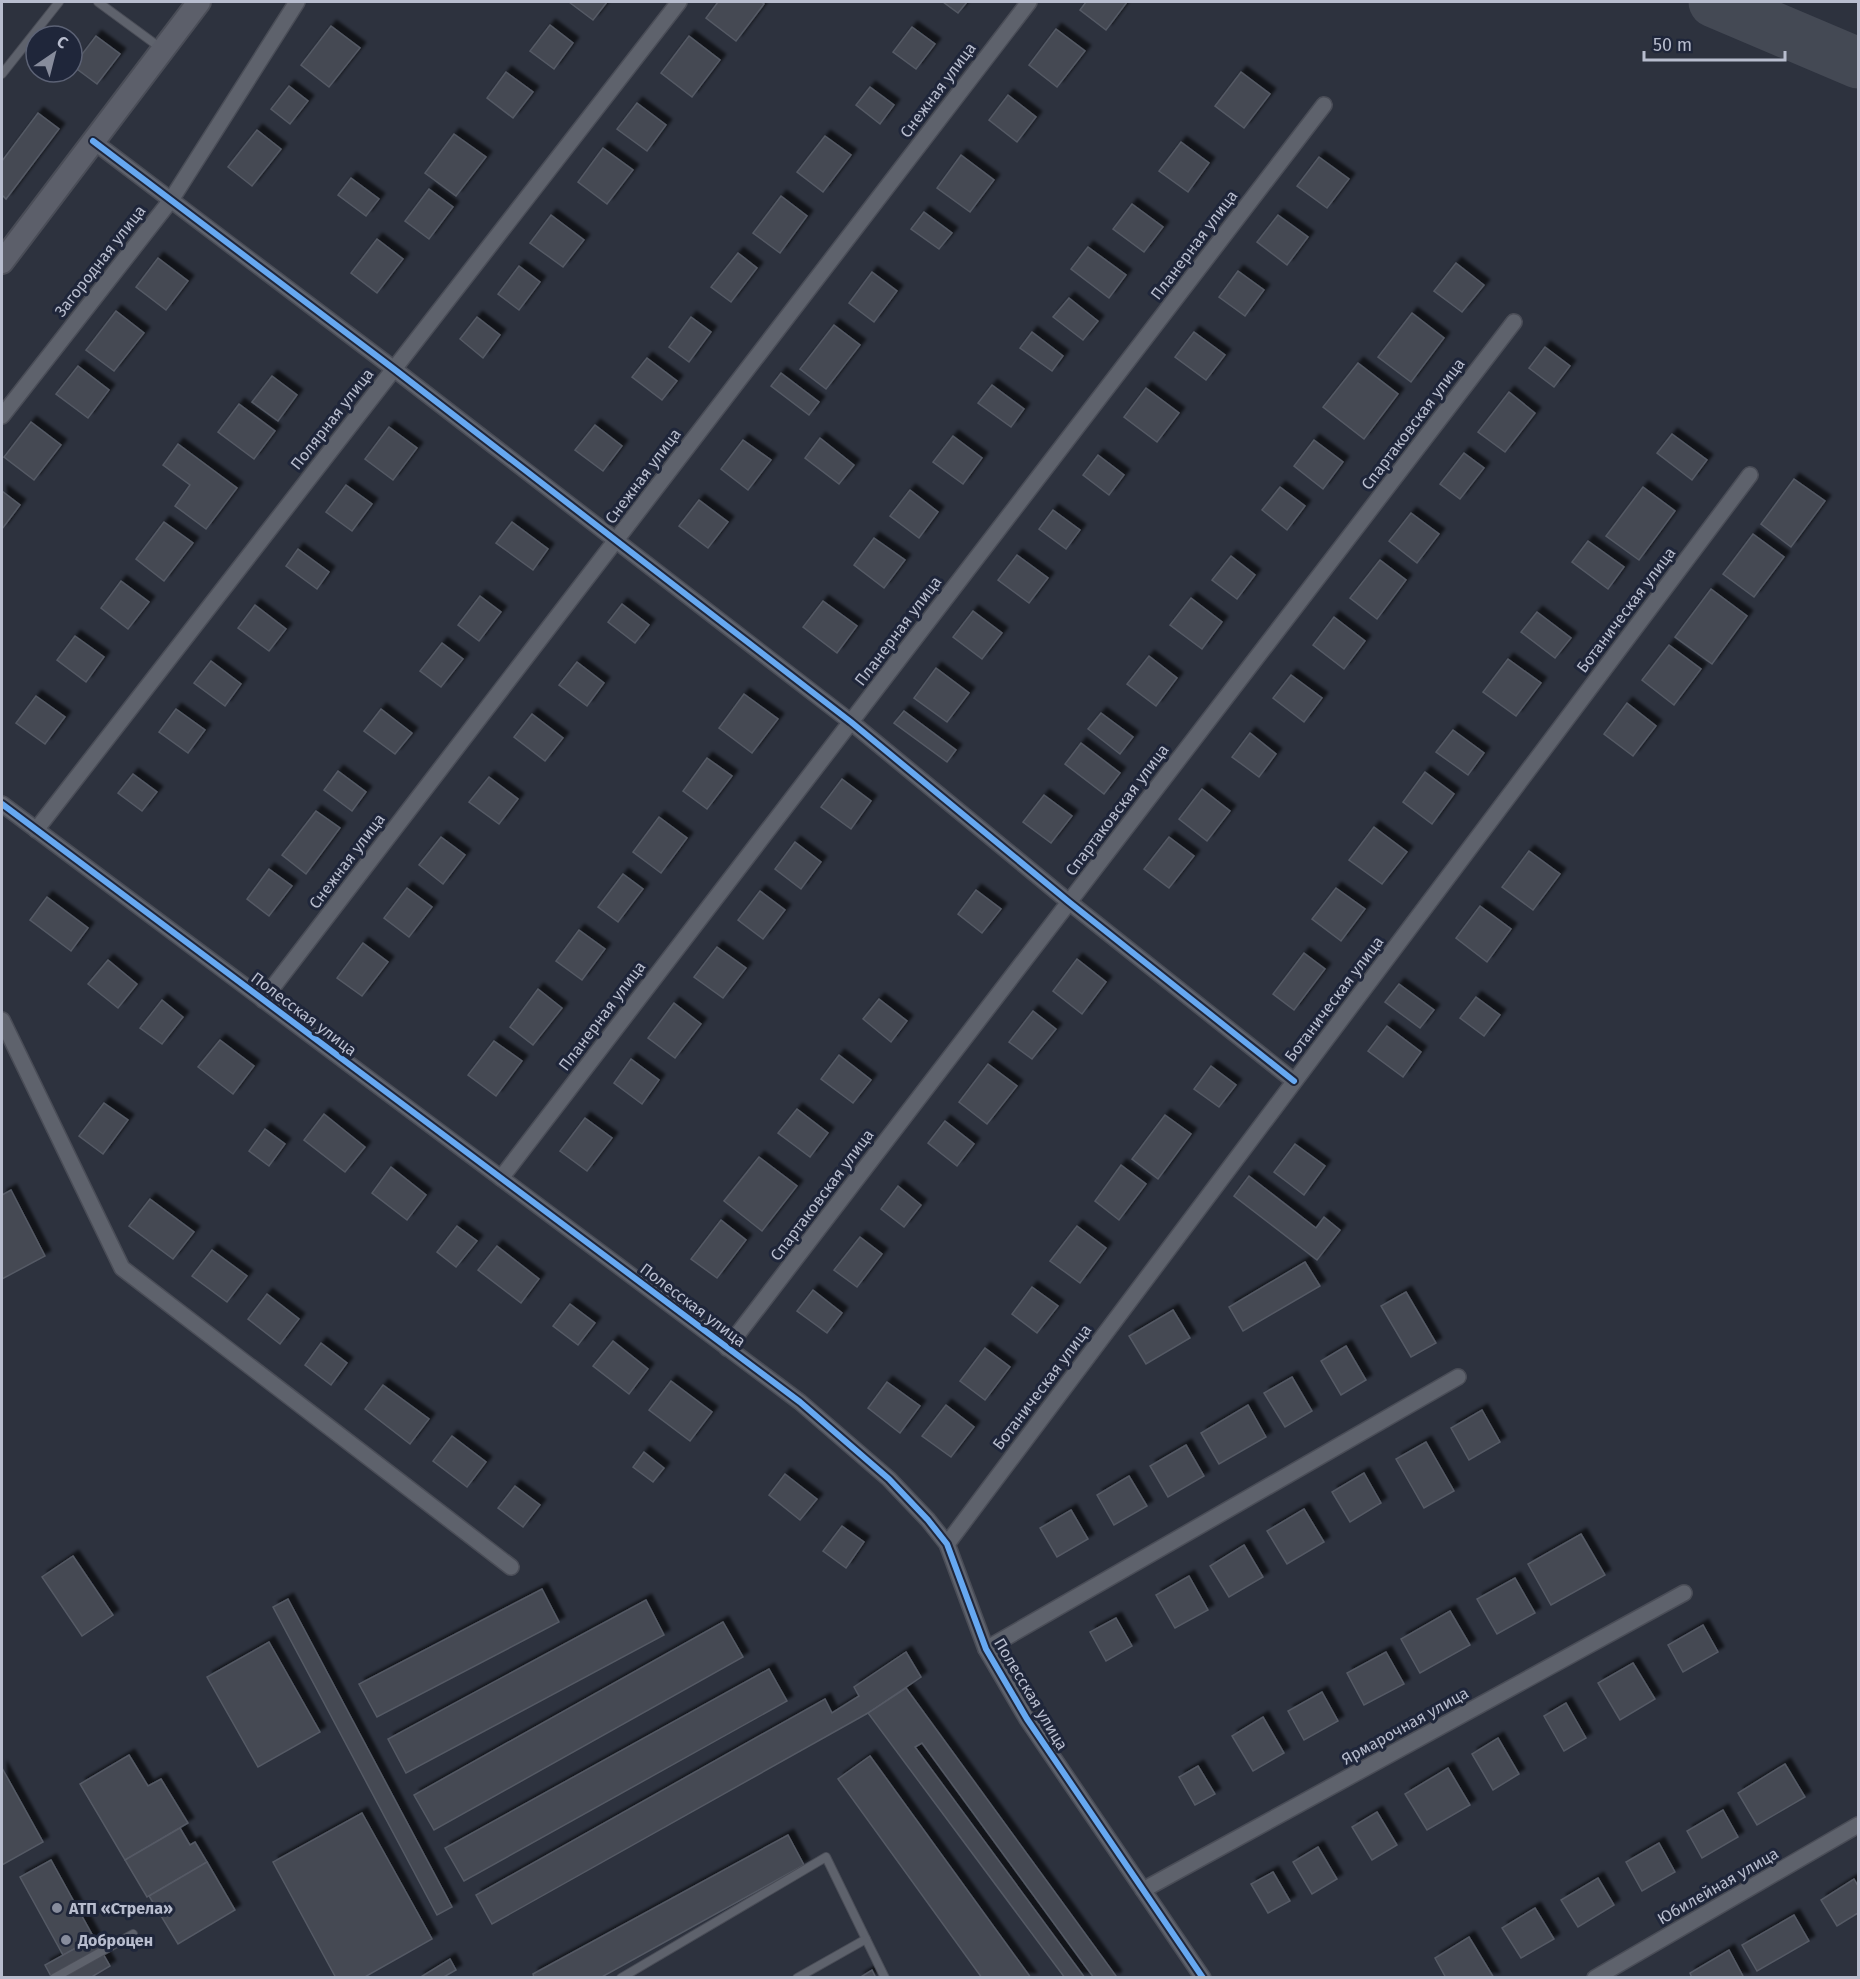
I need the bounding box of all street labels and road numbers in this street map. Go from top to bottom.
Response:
street label: Снежная улица [896,39,980,141]
street label: Планерная улица [1147,186,1241,304]
street label: Загородная улица [51,201,149,321]
street label: Спартаковская улица [1357,354,1469,494]
street label: Полярная улица [287,365,377,473]
street label: Снежная улица [601,425,685,527]
street label: Ботаническая улица [1573,544,1679,676]
street label: Планерная улица [851,572,945,690]
street label: Спартаковская улица [1061,740,1173,880]
street label: Снежная улица [305,810,389,912]
street label: Ботаническая улица [1281,933,1387,1065]
street label: Планерная улица [555,957,649,1075]
street label: Полесская улица [247,968,361,1060]
street label: Спартаковская улица [766,1125,878,1265]
street label: Полесская улица [636,1259,750,1351]
street label: Ботаническая улица [989,1321,1095,1453]
street label: Полесская улица [990,1635,1072,1753]
street label: Ярмарочная улица [1338,1683,1472,1769]
street label: Юбилейная улица [1654,1844,1782,1928]

